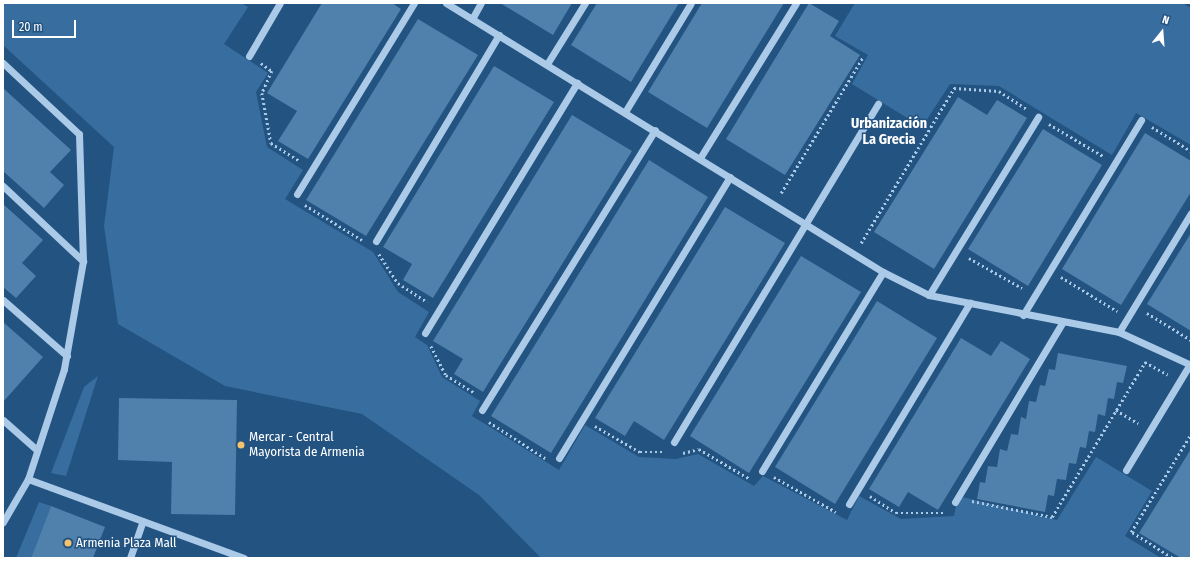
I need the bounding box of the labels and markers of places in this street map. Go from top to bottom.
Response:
place label: Mercar - Central Mayorista de Armenia [249,430,365,461]
marker: Mercar - Central Mayorista de Armenia [236,440,246,450]
place label: Armenia Plaza Mall [76,535,177,551]
marker: Armenia Plaza Mall [63,538,73,548]

